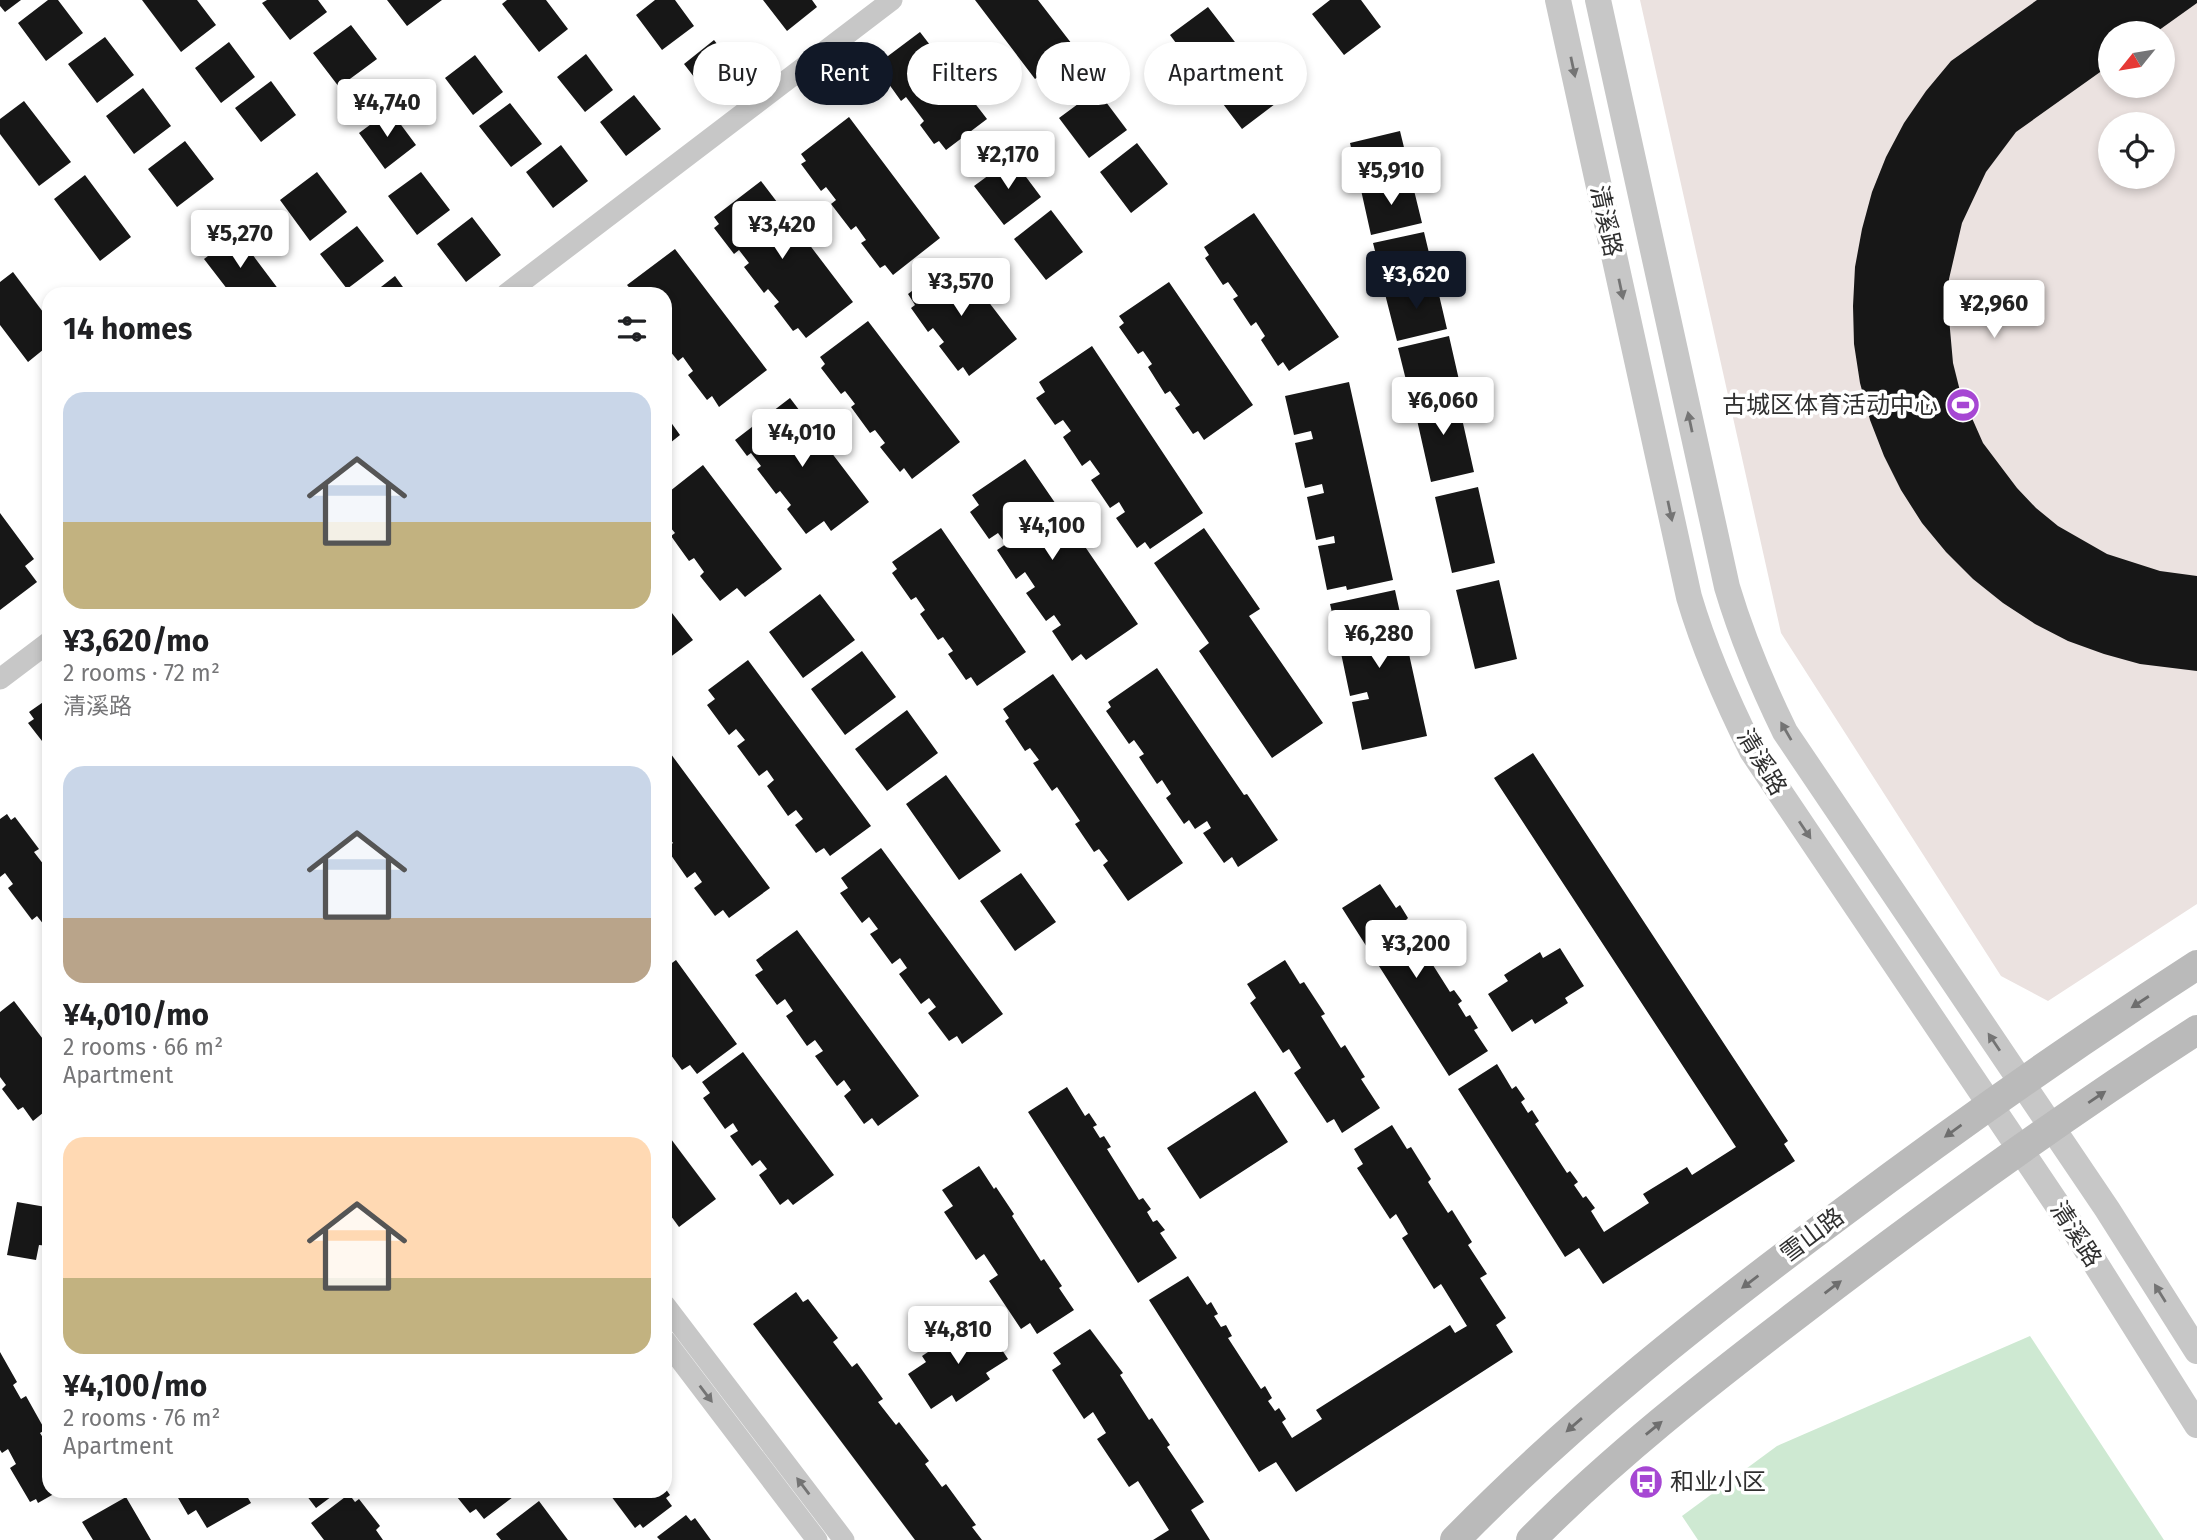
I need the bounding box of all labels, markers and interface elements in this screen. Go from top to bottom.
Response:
north arrow [2098,21,2175,98]
map controls [2098,21,2175,189]
chip: Buy [693,42,781,105]
chip: Rent [795,42,893,105]
chip: Filters [907,42,1022,105]
chip: New [1036,42,1130,105]
chip: Apartment [1144,42,1307,105]
one-way arrow [1567,56,1578,78]
pin: ¥4,740 [330,80,444,139]
text: ¥4,740 [353,88,421,116]
button: locate [2098,112,2175,189]
pin: ¥2,170 [951,132,1065,191]
text: ¥2,170 [977,140,1039,168]
pin: ¥5,910 [1334,148,1448,207]
text: ¥5,910 [1358,156,1424,184]
street label: 清溪路 [1585,183,1627,259]
pin: ¥3,420 [725,202,839,261]
pin: ¥5,270 [183,210,297,270]
text: ¥3,420 [748,210,816,238]
text: ¥5,270 [207,219,273,247]
pin: ¥3,620 [1359,252,1473,311]
pin: ¥3,570 [904,258,1018,318]
text: ¥3,620 [1382,260,1450,288]
text: ¥3,570 [928,267,994,295]
one-way arrow [1616,278,1627,300]
pin: ¥2,960 [1937,280,2051,340]
text: ¥2,960 [1960,289,2028,317]
icon: filters [613,310,651,348]
text: 14 homes [63,311,192,347]
pin: ¥6,060 [1386,378,1500,437]
text: ¥6,060 [1408,386,1478,414]
sports icon: 古城区体育活动中心 [1944,386,1982,424]
place label: 古城区体育活动中心 [1722,391,1938,419]
pin: ¥4,010 [745,410,859,469]
one-way arrow [1685,411,1696,433]
text: ¥4,010 [768,418,836,446]
icon: home [294,438,420,564]
one-way arrow [1665,500,1676,522]
pin: ¥4,100 [995,503,1109,562]
text: ¥4,100 [1019,511,1085,539]
pin: ¥6,280 [1322,610,1436,670]
text: ¥6,280 [1344,619,1414,647]
text: ¥3,620/mo [63,623,209,659]
text: 2 rooms · 72 m² [63,659,220,687]
text: 清溪路 [63,692,132,720]
one-way arrow [1780,722,1792,741]
street label: 清溪路 [1731,724,1793,800]
icon: home [294,812,420,938]
one-way arrow [1798,821,1812,839]
pin: ¥3,200 [1359,920,1473,980]
text: ¥3,200 [1381,929,1451,957]
one-way arrow [2131,995,2149,1009]
text: ¥4,010/mo [63,997,209,1033]
one-way arrow [1988,1032,2001,1052]
text: 2 rooms · 66 m² [63,1033,223,1061]
text: Apartment [63,1061,173,1089]
one-way arrow [2088,1090,2106,1104]
one-way arrow [1944,1124,1962,1138]
icon: home [294,1183,420,1309]
street label: 清溪路 [2045,1196,2107,1272]
street label: 雪山路 [1775,1202,1849,1268]
one-way arrow [1742,1274,1760,1289]
one-way arrow [1824,1281,1842,1295]
one-way arrow [2154,1283,2167,1303]
pin: ¥4,810 [901,1306,1015,1366]
text: ¥4,810 [924,1315,992,1343]
text: ¥4,100/mo [63,1368,207,1404]
one-way arrow [699,1385,714,1403]
text: 2 rooms · 76 m² [63,1404,221,1432]
one-way arrow [1565,1417,1583,1433]
one-way arrow [1646,1421,1663,1436]
text: Apartment [63,1432,173,1460]
bus stop icon: 和业小区 [1627,1463,1665,1501]
place label: 和业小区 [1670,1468,1766,1496]
one-way arrow [795,1477,810,1495]

